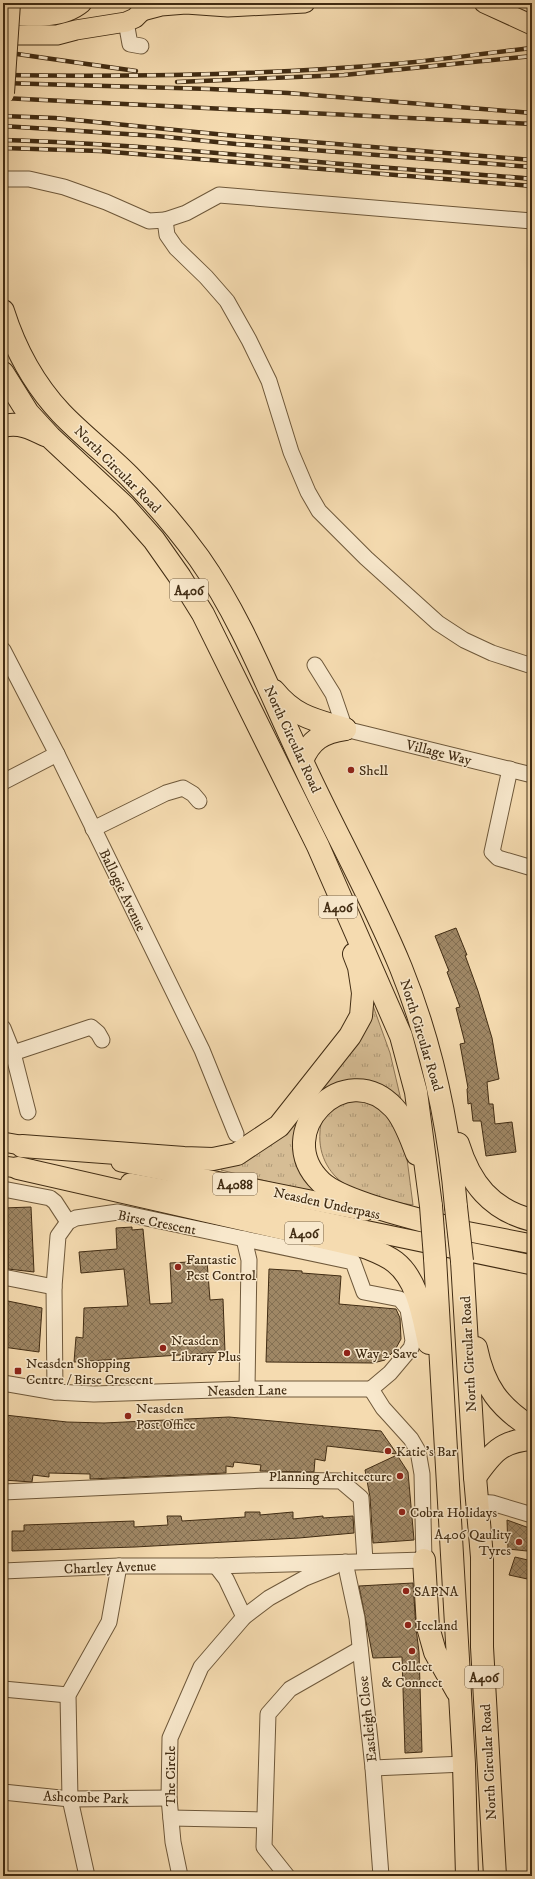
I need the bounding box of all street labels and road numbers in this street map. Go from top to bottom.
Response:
street label: North Circular Road [70,422,165,517]
road number: A406 [170,579,208,601]
street label: North Circular Road [259,683,325,796]
street label: Village Way [403,736,474,770]
street label: Ballogie Avenue [94,846,150,935]
road number: A406 [319,896,357,918]
street label: North Circular Road [395,977,447,1093]
road number: A4088 [213,1173,257,1195]
street label: Neasden Underpass [272,1184,382,1224]
street label: Birse Crescent [116,1207,198,1240]
road number: A406 [285,1222,323,1244]
street label: North Circular Road [457,1295,481,1412]
street label: Neasden Lane [207,1381,287,1401]
street label: Chartley Avenue [64,1557,157,1579]
road number: A406 [465,1666,503,1688]
street label: Eastleigh Close [355,1675,381,1763]
street label: North Circular Road [477,1703,501,1820]
street label: The Circle [162,1745,180,1806]
street label: Ashcombe Park [43,1788,129,1808]

